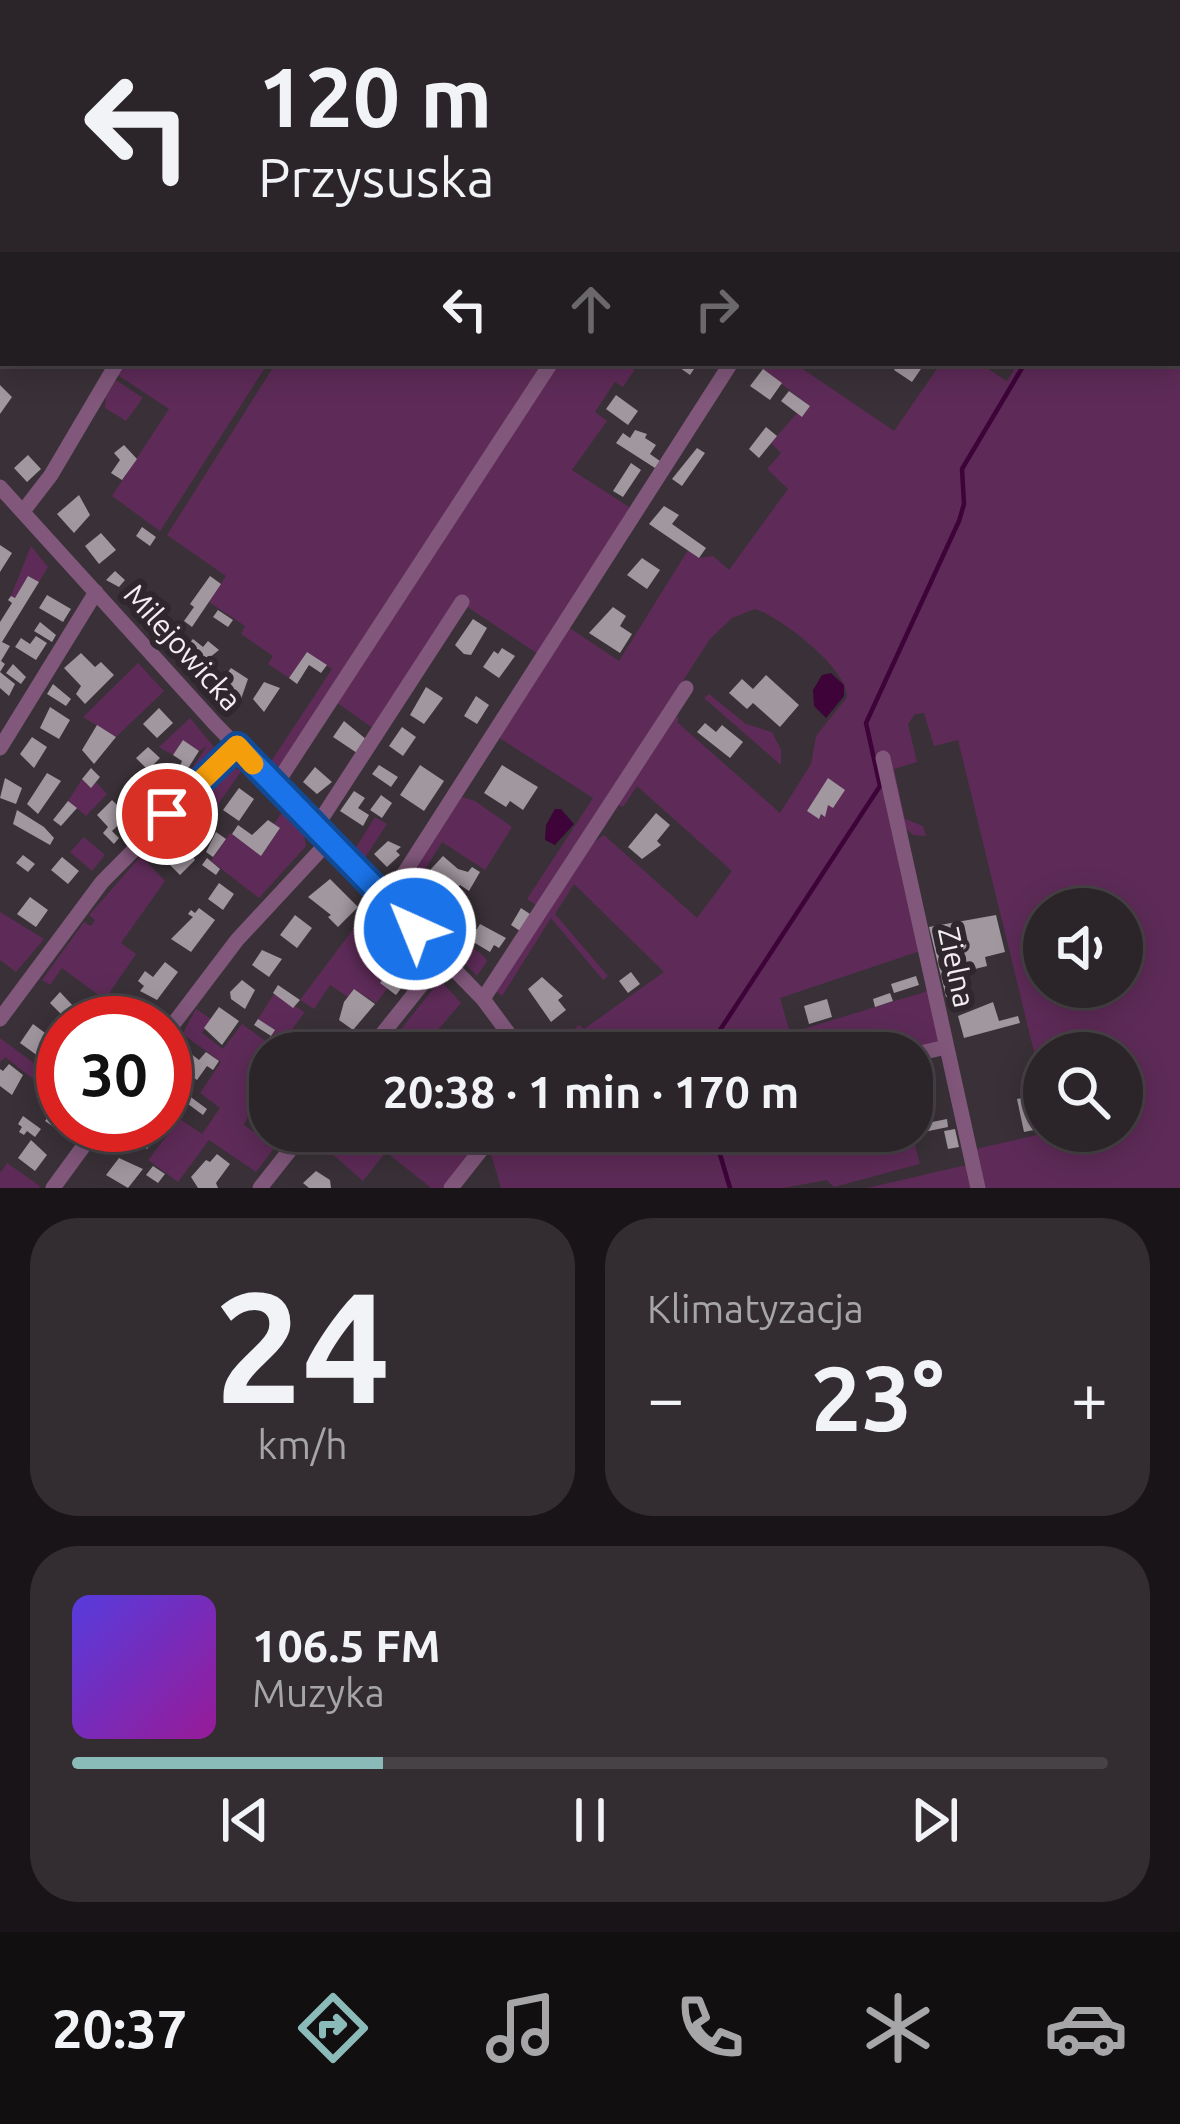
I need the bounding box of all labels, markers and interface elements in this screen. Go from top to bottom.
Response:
icon: left [60,48,216,204]
text: 120 m [258,49,492,143]
text: Przysuska [258,147,494,207]
icon: left [432,276,498,342]
icon: ahead [558,276,624,342]
icon: right [684,276,750,342]
street label: Milejowicka [118,577,248,717]
pin [116,763,218,865]
icon: arrive [134,781,200,847]
position arrow [352,866,478,992]
map controls [1023,888,1143,1152]
button: sound [1023,888,1143,1008]
street label: Zielna [932,924,982,1010]
speed limit sign: 30 [36,996,192,1152]
button: search [1023,1032,1143,1152]
text: 20:38 · 1 min · 170 m [383,1066,799,1117]
text: 24 [215,1258,390,1432]
text: Klimatyzacja [647,1287,864,1330]
text: 23° [811,1347,944,1448]
text: − [647,1360,684,1434]
text: + [1071,1360,1108,1434]
text: km/h [257,1423,348,1466]
text: 106.5 FM [252,1620,441,1671]
text: Muzyka [252,1671,385,1714]
icon: previous [212,1787,278,1853]
icon: pause [557,1787,623,1853]
icon: next [902,1787,968,1853]
icon: directions [291,1986,375,2070]
icon: music [479,1986,563,2070]
icon: phone [668,1986,752,2070]
icon: climate [856,1986,940,2070]
icon: car [1044,1986,1128,2070]
text: 20:37 [52,1998,187,2058]

